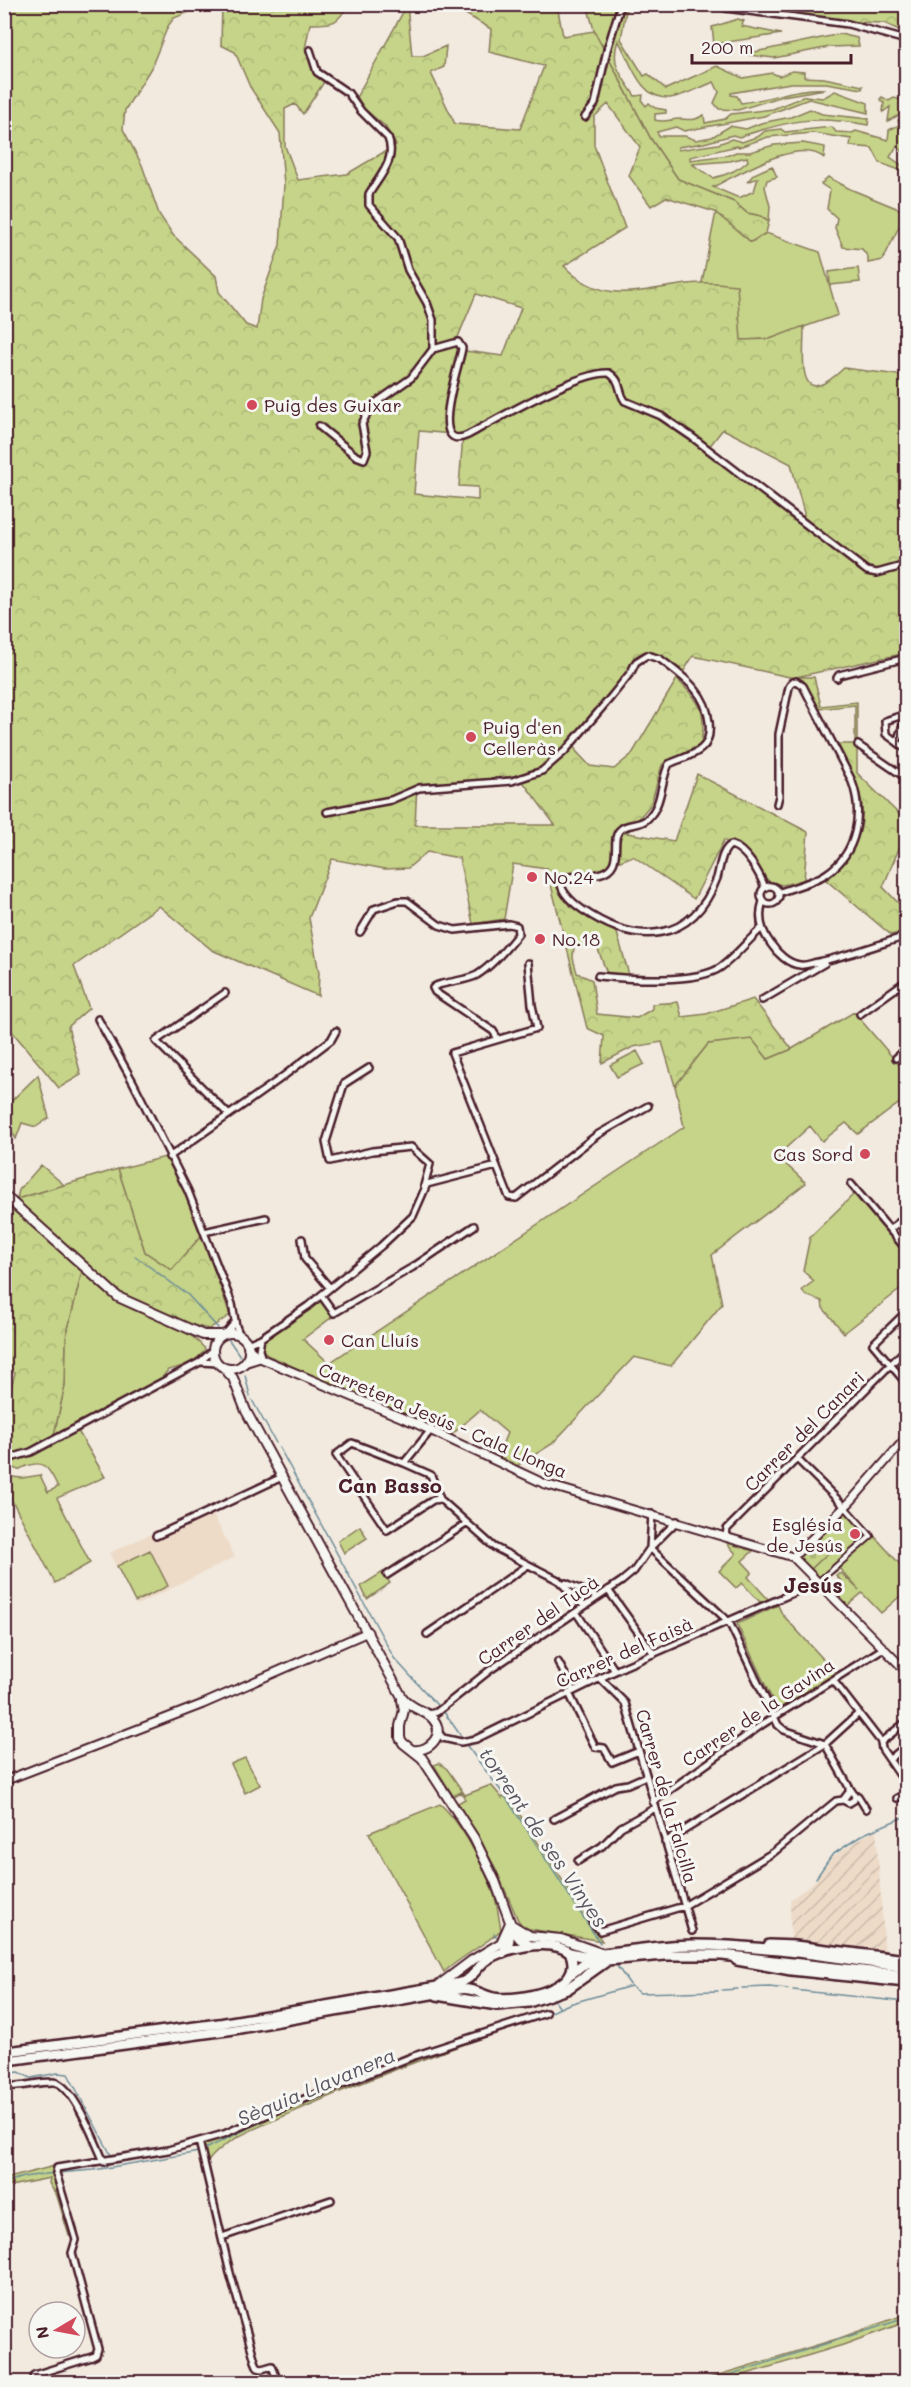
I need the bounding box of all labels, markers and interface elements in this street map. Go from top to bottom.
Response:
scale bar [692,27,851,65]
text: 200 m [701,35,753,59]
place label: Puig des Guixar [264,393,402,417]
marker: Puig des Guixar [245,398,259,412]
place label: Puig d'en Celleràs [483,715,562,760]
marker: Puig d'en Celleràs [464,730,478,744]
place label: No.24 [544,865,594,889]
marker: No.24 [525,870,539,884]
place label: No.18 [552,927,600,951]
marker: No.18 [533,932,547,946]
place label: Cas Sord [773,1142,853,1166]
marker: Cas Sord [858,1147,872,1161]
place label: Can Lluís [341,1328,419,1352]
marker: Can Lluís [322,1333,336,1347]
street label: Carretera Jesús - Cala Llonga [315,1357,571,1483]
street label: Carrer del Canari [739,1366,869,1496]
district label: Can Basso [338,1472,442,1498]
place label: Església de Jesús [766,1512,843,1557]
marker: Església de Jesús [848,1527,862,1541]
street label: Carrer del Tucà [473,1569,603,1671]
district label: Jesús [783,1571,843,1598]
street label: Carrer del Faisà [552,1611,696,1693]
street label: Carrer de la Gavina [677,1652,839,1772]
street label: Carrer de la Falcilla [631,1706,703,1886]
water label: torrent de ses Vinyes [474,1742,614,1932]
water label: Sèquia Llavanera [233,2041,399,2131]
north arrow [27,2300,87,2360]
text: N [30,2325,53,2341]

